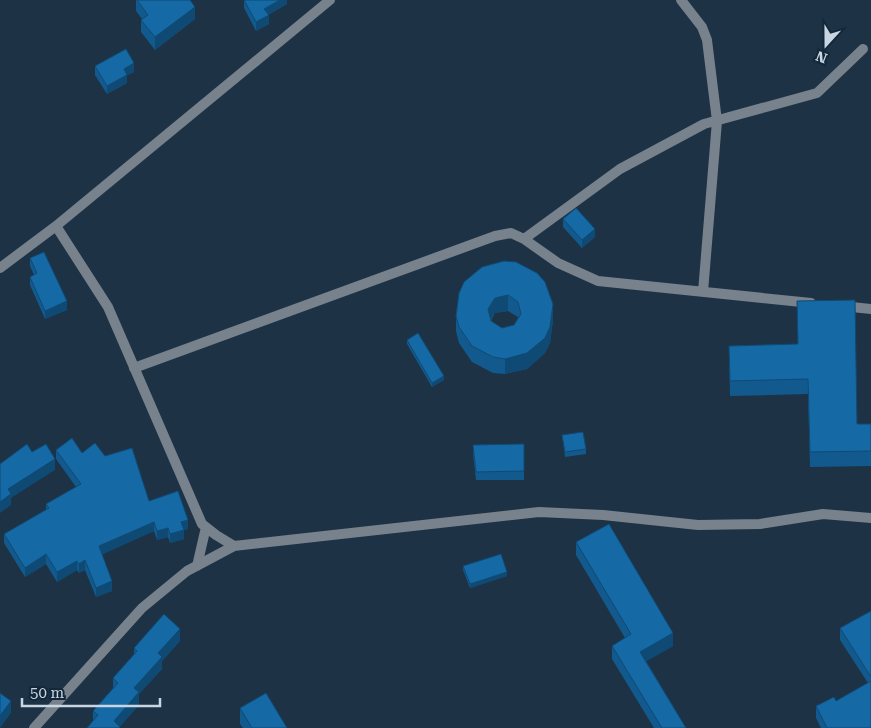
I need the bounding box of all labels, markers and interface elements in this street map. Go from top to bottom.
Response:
north arrow [801,20,851,70]
text: N [813,48,829,67]
scale bar [22,676,160,708]
text: 50 m [30,684,65,702]

